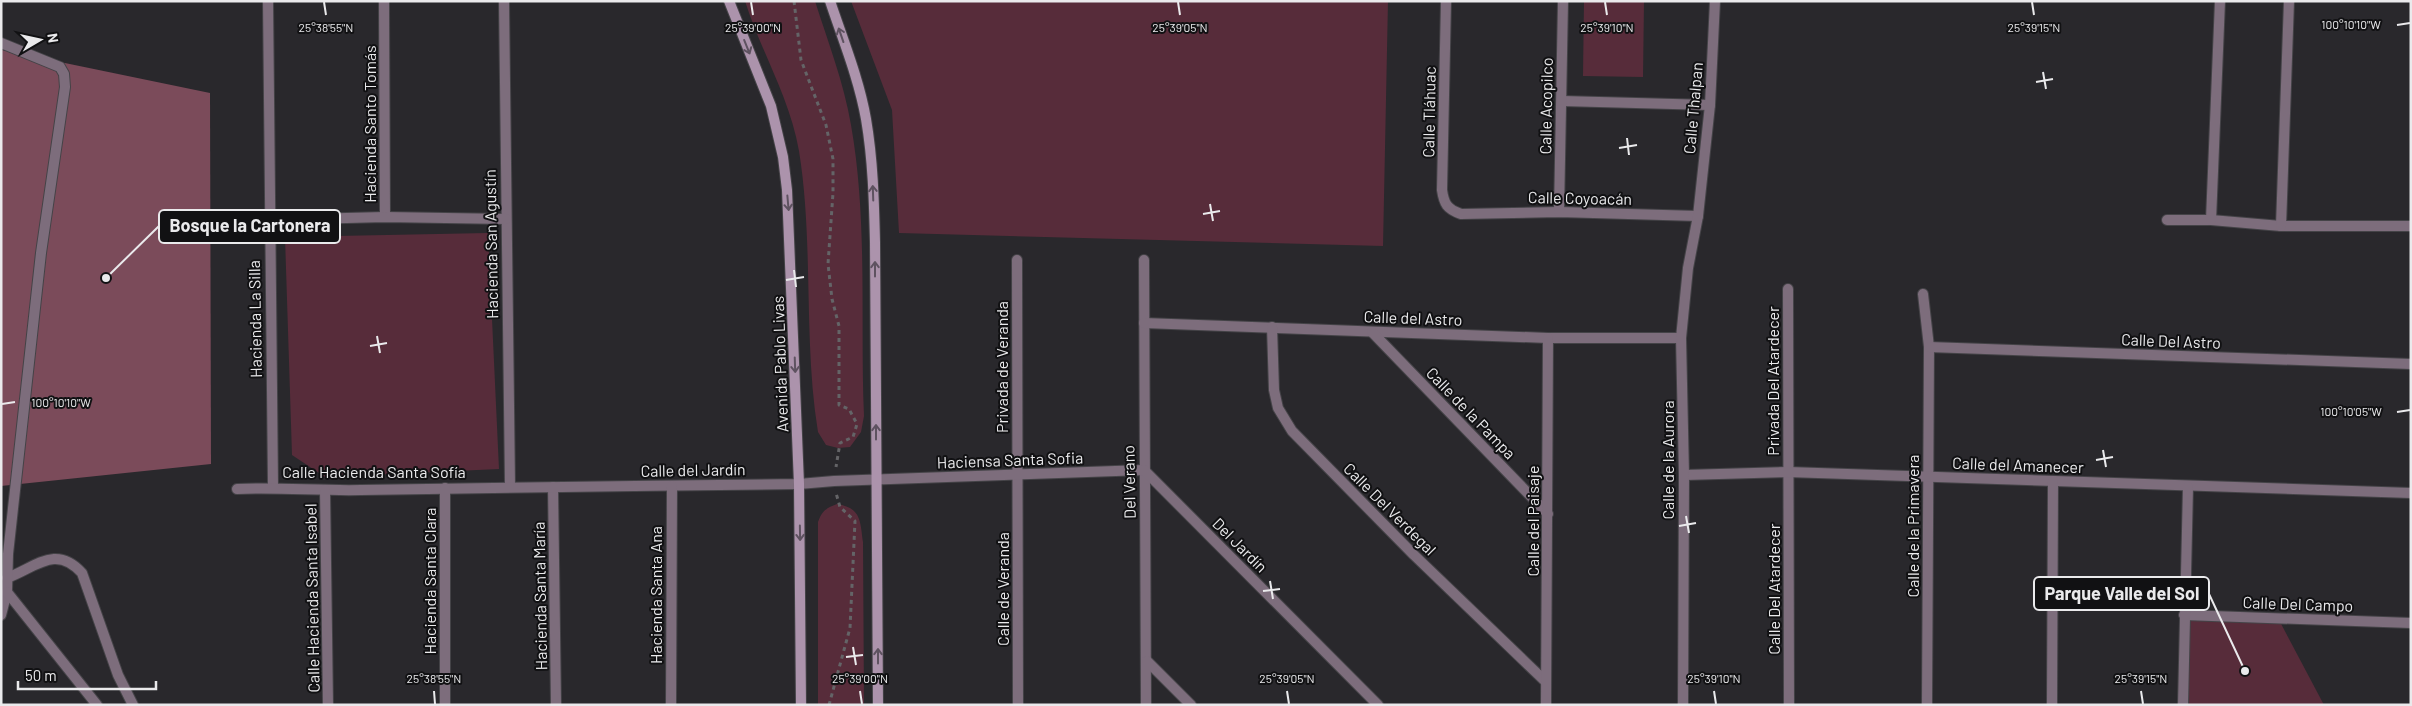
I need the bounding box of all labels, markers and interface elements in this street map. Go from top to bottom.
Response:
north arrow [15,15,65,65]
text: 100°10'10"W [2321,17,2381,31]
text: 25°38'55"N [299,20,353,34]
text: 25°39'00"N [725,20,781,34]
text: 25°39'05"N [1152,20,1208,34]
text: 25°39'10"N [1580,20,1634,34]
text: 25°39'15"N [2008,20,2060,34]
one-way arrow [836,27,846,43]
text: N [44,32,62,44]
one-way arrow [743,38,752,54]
street label: Hacienda Santo Tomás [360,45,379,203]
street label: Calle Acopilco [1535,57,1556,155]
street label: Calle Thalpan [1679,61,1706,155]
street label: Calle Tláhuac [1418,66,1439,158]
street label: Hacienda San Agustín [480,169,501,319]
one-way arrow [869,186,878,202]
street label: Calle Coyoacán [1528,187,1632,208]
one-way arrow [784,194,793,210]
callout: Bosque la Cartonera [159,210,340,243]
text: Bosque la Cartonera [169,214,331,236]
street label: Hacienda La Silla [244,260,265,378]
one-way arrow [871,262,880,278]
street label: Avenida Pablo Livas [768,296,791,432]
street label: Privada de Veranda [992,301,1011,433]
street label: Calle del Astro [1363,306,1463,329]
street label: Privada Del Atardecer [1763,306,1782,456]
street label: Calle Del Astro [2121,329,2221,352]
one-way arrow [790,356,800,373]
street label: Calle de la Pampa [1423,363,1520,462]
text: 100°10'10"W [31,395,91,409]
street label: Calle de la Aurora [1658,400,1677,520]
text: 100°10'05"W [2320,404,2382,418]
one-way arrow [871,424,881,440]
street label: Del Verano [1118,445,1139,519]
street label: Haciensa Santa Sofia [936,447,1084,472]
street label: Calle del Amanecer [1952,453,2084,476]
street label: Calle de la Primavera [1903,455,1922,597]
street label: Calle del Jardín [640,459,746,480]
street label: Calle Del Verdegal [1340,459,1440,559]
street label: Calle Hacienda Santa Sofía [282,462,466,481]
street label: Calle del Paisaje [1523,465,1542,577]
street label: Calle Hacienda Santa Isabel [300,503,323,693]
street label: Hacienda Santa Clara [420,507,439,655]
street label: Del Jardín [1209,513,1272,576]
street label: Hacienda Santa María [529,522,550,670]
street label: Calle Del Atardecer [1764,523,1783,655]
one-way arrow [795,524,805,541]
street label: Hacienda Santa Ana [646,526,665,664]
street label: Calle de Veranda [993,532,1012,646]
callout: Parque Valle del Sol [2034,577,2209,610]
text: Parque Valle del Sol [2044,582,2200,604]
street label: Calle Del Campo [2242,592,2354,615]
one-way arrow [873,648,883,664]
scale bar [18,658,155,690]
text: 50 m [25,666,57,684]
text: 25°38'55"N [407,671,461,685]
text: 25°39'00"N [832,671,888,685]
text: 25°39'05"N [1259,671,1315,685]
text: 25°39'10"N [1687,671,1741,685]
text: 25°39'15"N [2115,671,2167,685]

